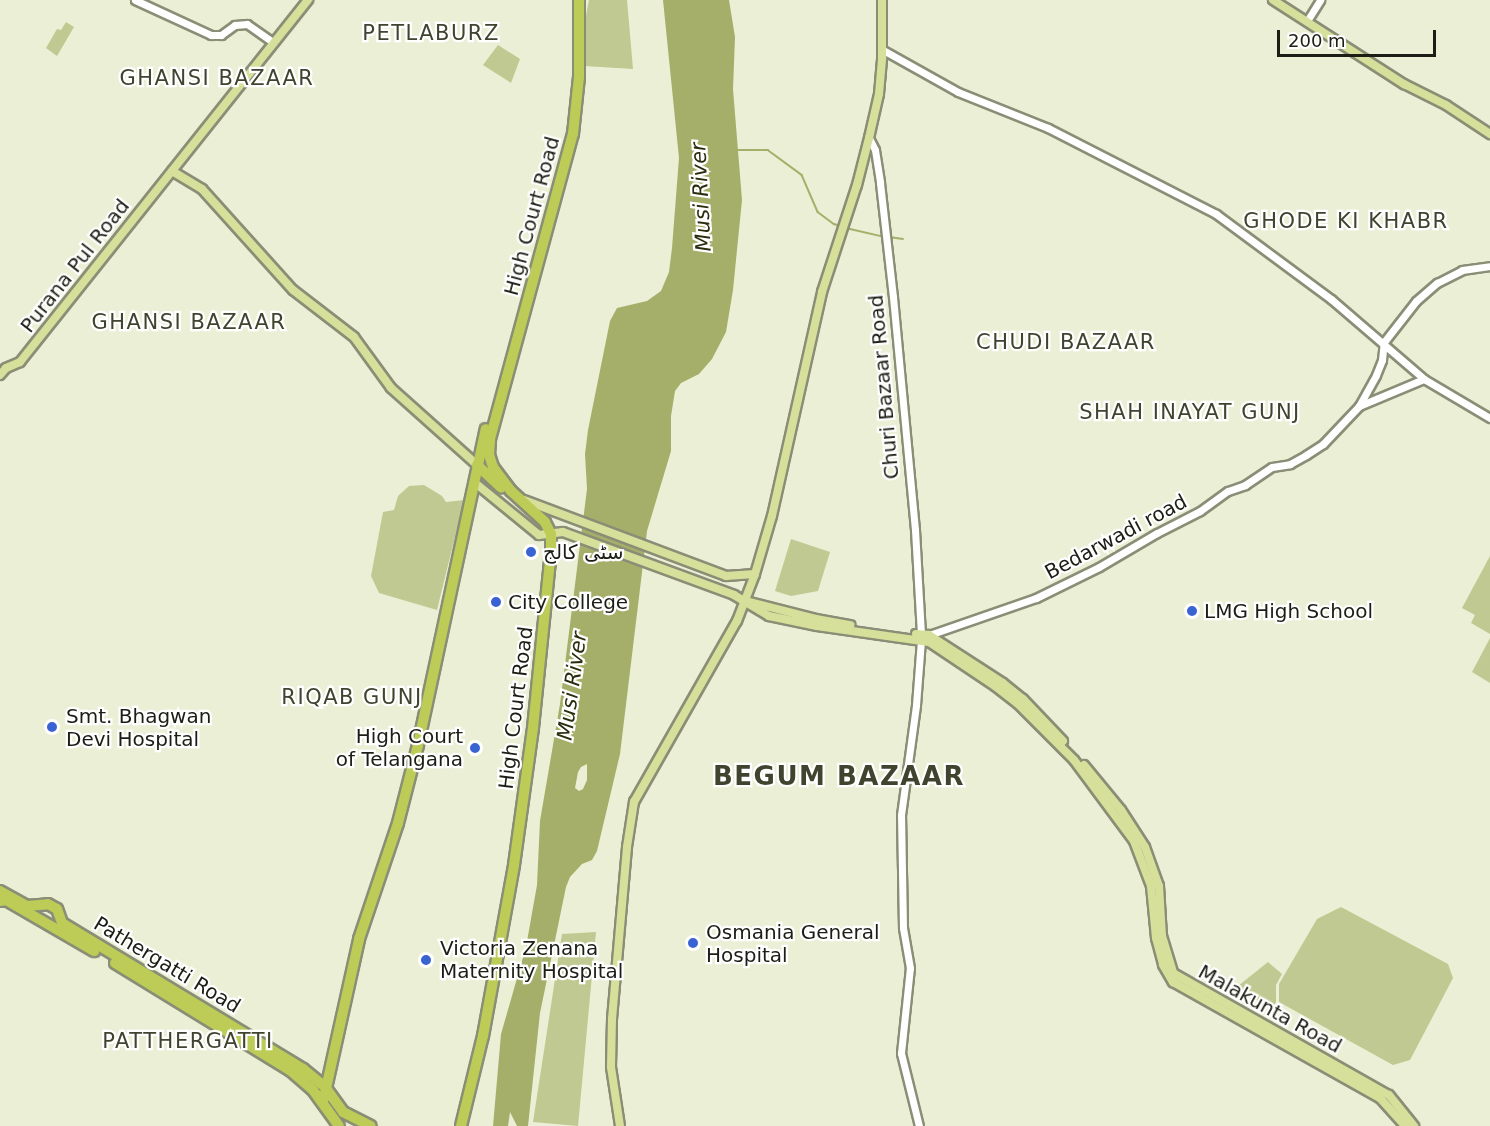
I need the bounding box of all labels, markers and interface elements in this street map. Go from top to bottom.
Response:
scale bar [1280,18,1439,56]
district label: PETLABURZ [362,20,500,46]
text: 200 m [1288,30,1346,51]
district label: GHANSI BAZAAR [120,65,314,91]
street label: High Court Road [499,134,565,298]
water label: Musi River [686,142,716,252]
street label: Purana Pul Road [15,195,135,337]
district label: GHODE KI KHABR [1243,208,1449,234]
street label: Churi Bazaar Road [864,294,904,480]
district label: GHANSI BAZAAR [92,309,286,335]
district label: CHUDI BAZAAR [976,329,1156,355]
district label: SHAH INAYAT GUNJ [1079,399,1301,425]
street label: Bedarwadi road [1041,489,1191,585]
place label: سٹی کالج [543,540,623,564]
marker: سٹی کالج [524,545,538,559]
place label: City College [508,590,628,614]
marker: City College [489,595,503,609]
place label: LMG High School [1204,599,1373,623]
marker: LMG High School [1185,604,1199,618]
street label: High Court Road [494,625,538,791]
water label: Musi River [552,630,592,742]
district label: RIQAB GUNJ [281,684,423,710]
place label: Smt. Bhagwan Devi Hospital [66,704,211,751]
marker: Smt. Bhagwan Devi Hospital [43,718,61,736]
place label: High Court of Telangana [336,724,463,771]
marker: High Court of Telangana [468,741,482,755]
district label: BEGUM BAZAAR [713,761,965,793]
street label: Pathergatti Road [89,912,245,1018]
place label: Osmania General Hospital [706,920,880,967]
marker: Osmania General Hospital [684,934,702,952]
place label: Victoria Zenana Maternity Hospital [440,936,623,983]
marker: Victoria Zenana Maternity Hospital [417,951,435,969]
street label: Malakunta Road [1194,960,1346,1058]
district label: PATTHERGATTI [102,1028,274,1054]

